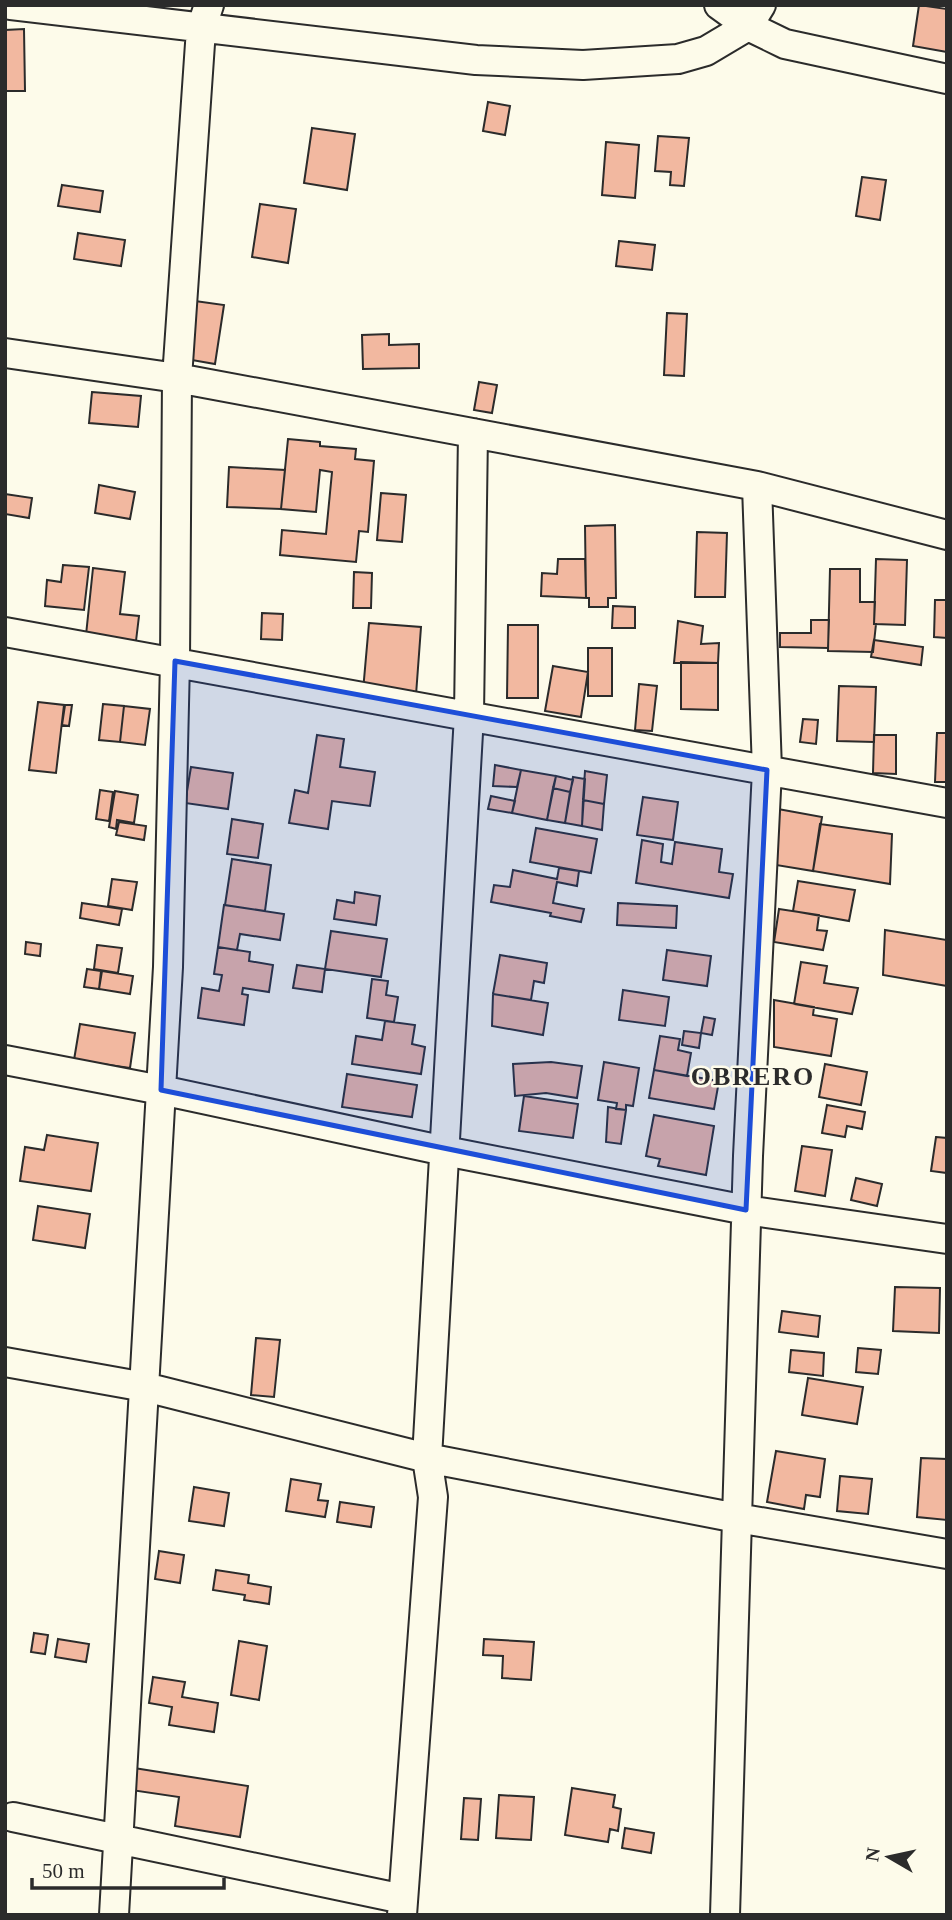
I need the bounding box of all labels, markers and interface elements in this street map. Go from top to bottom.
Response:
district label: OBRERO [691,1062,815,1091]
north arrow [854,1822,924,1892]
scale bar [32,1846,224,1890]
text: N [861,1846,884,1863]
text: 50 m [42,1859,85,1883]

